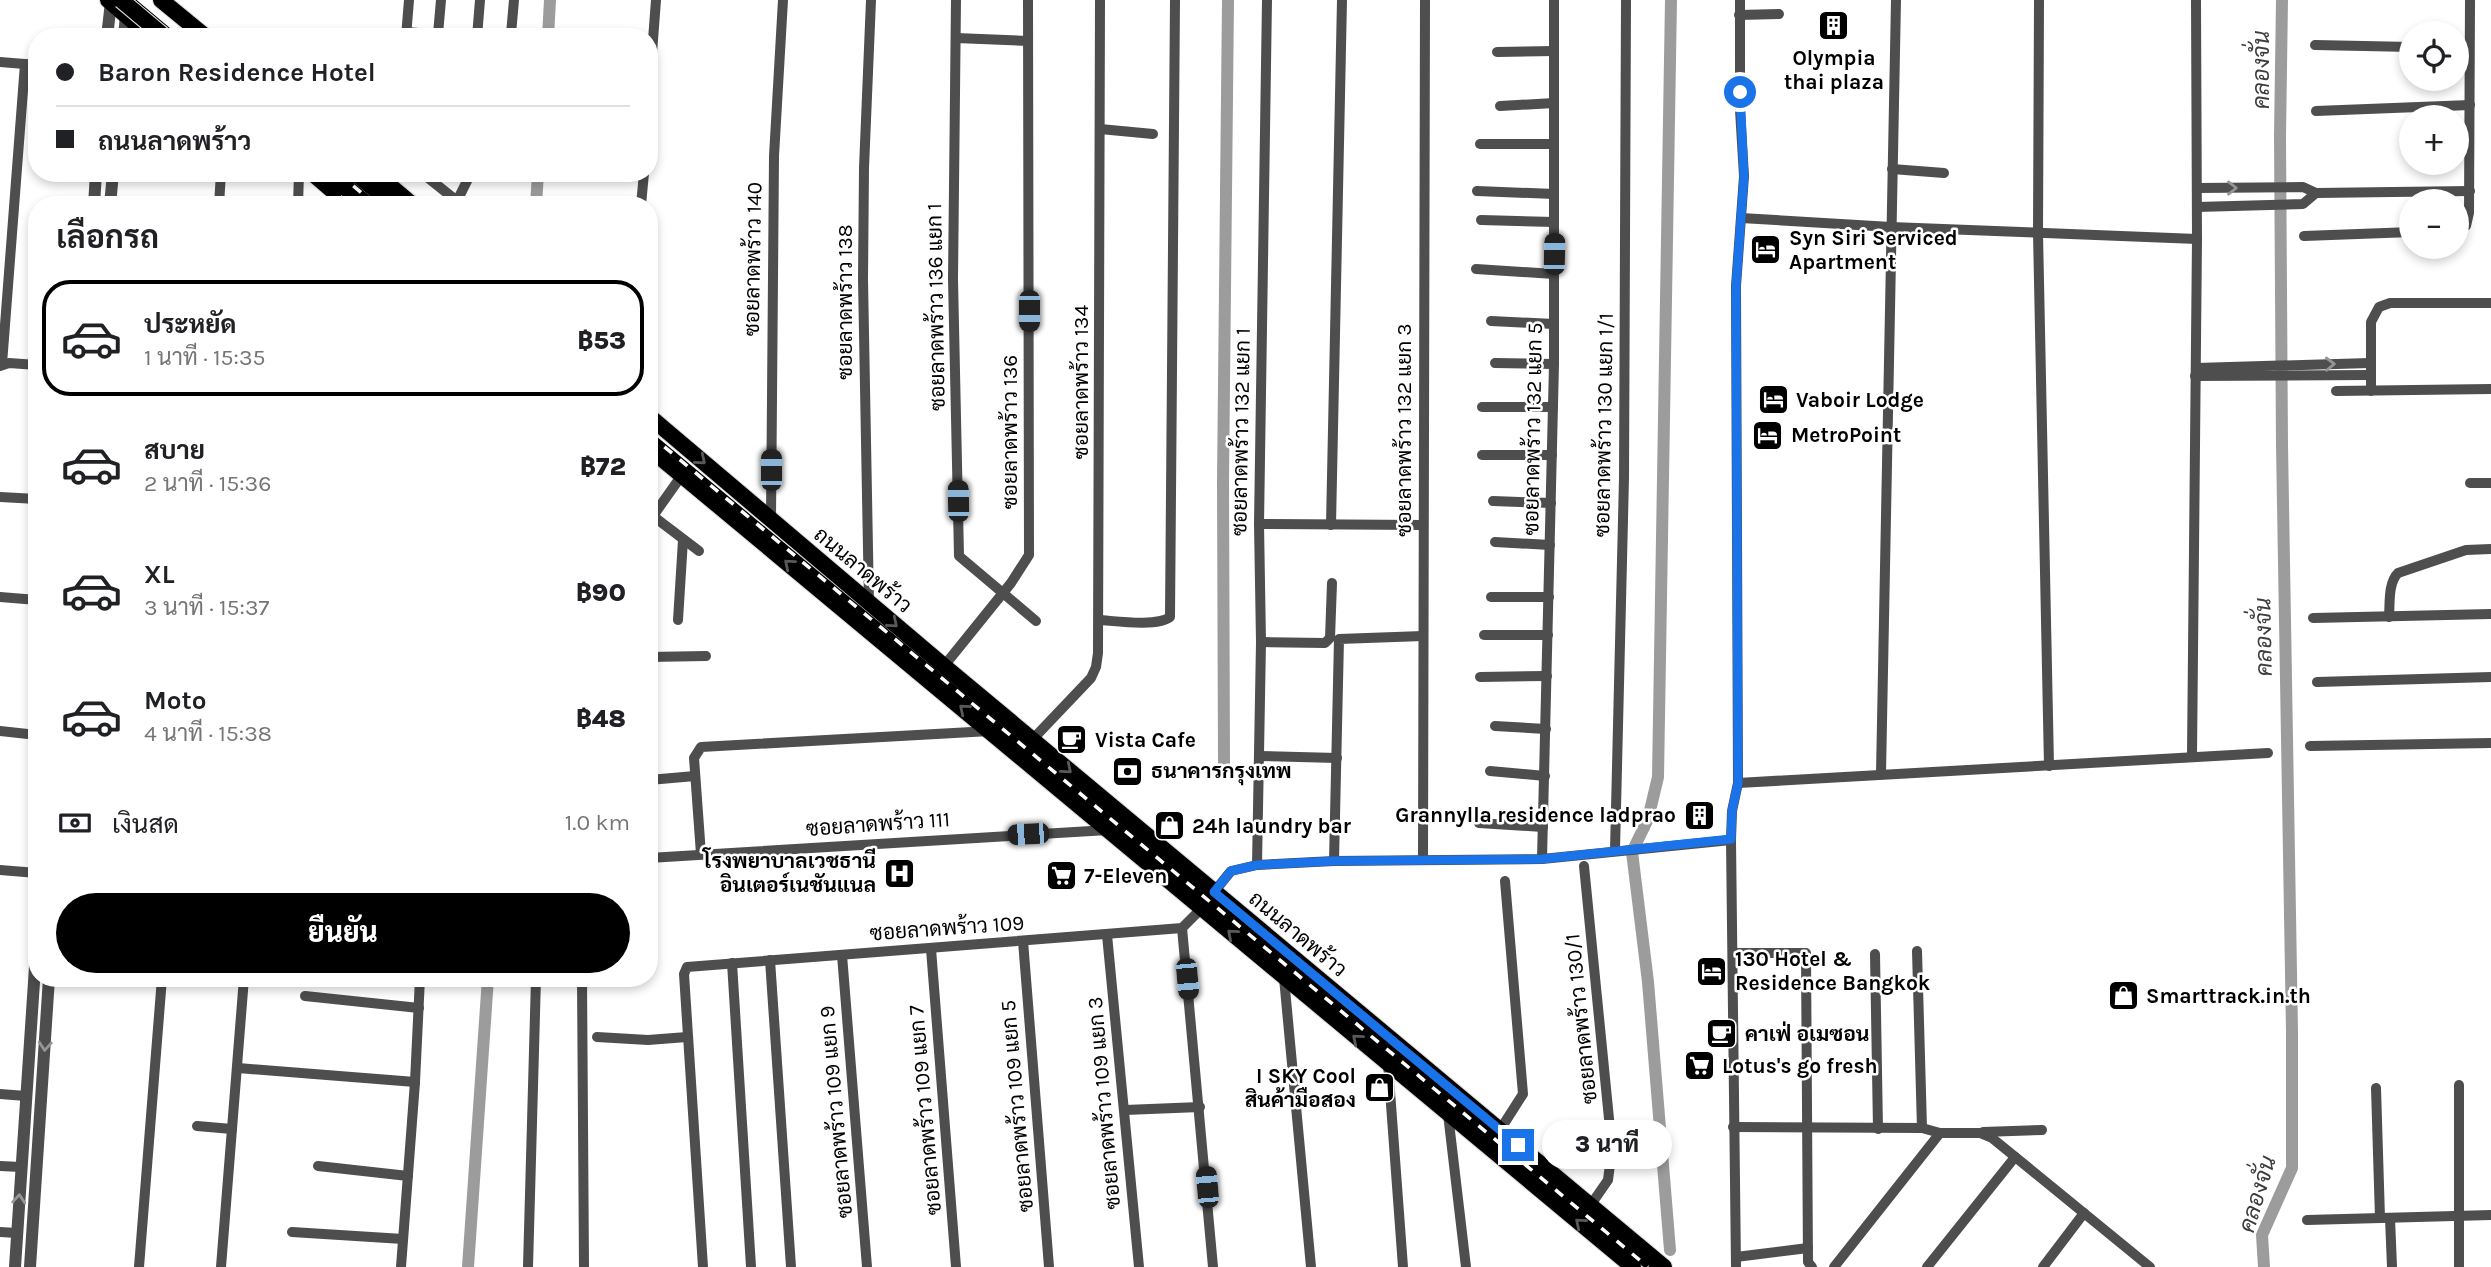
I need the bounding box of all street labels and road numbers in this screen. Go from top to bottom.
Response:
street label: ซอยลาดพร้าว 140 [740,182,766,336]
street label: ซอยลาดพร้าว 136 แยก 1 [922,203,950,411]
street label: ซอยลาดพร้าว 138 [833,224,857,380]
street label: ซอยลาดพร้าว 134 [1069,305,1093,459]
street label: ซอยลาดพร้าว 130 แยก 1/1 [1590,313,1618,537]
street label: ซอยลาดพร้าว 132 แยก 5 [1519,322,1547,536]
street label: ซอยลาดพร้าว 132 แยก 3 [1392,323,1416,537]
street label: ซอยลาดพร้าว 132 แยก 1 [1227,328,1255,536]
street label: ซอยลาดพร้าว 136 [998,355,1022,509]
street label: ถนนลาดพร้าว [809,522,917,618]
street label: ซอยลาดพร้าว 111 [805,807,951,841]
street label: ถนนลาดพร้าว [1244,886,1352,982]
street label: ซอยลาดพร้าว 109 [869,911,1025,945]
street label: ซอยลาดพร้าว 130/1 [1560,933,1602,1105]
street label: ซอยลาดพร้าว 109 แยก 3 [1083,996,1125,1210]
street label: ซอยลาดพร้าว 109 แยก 5 [996,999,1038,1213]
street label: ซอยลาดพร้าว 109 แยก 7 [904,1004,946,1216]
street label: ซอยลาดพร้าว 109 แยก 9 [815,1005,857,1219]

